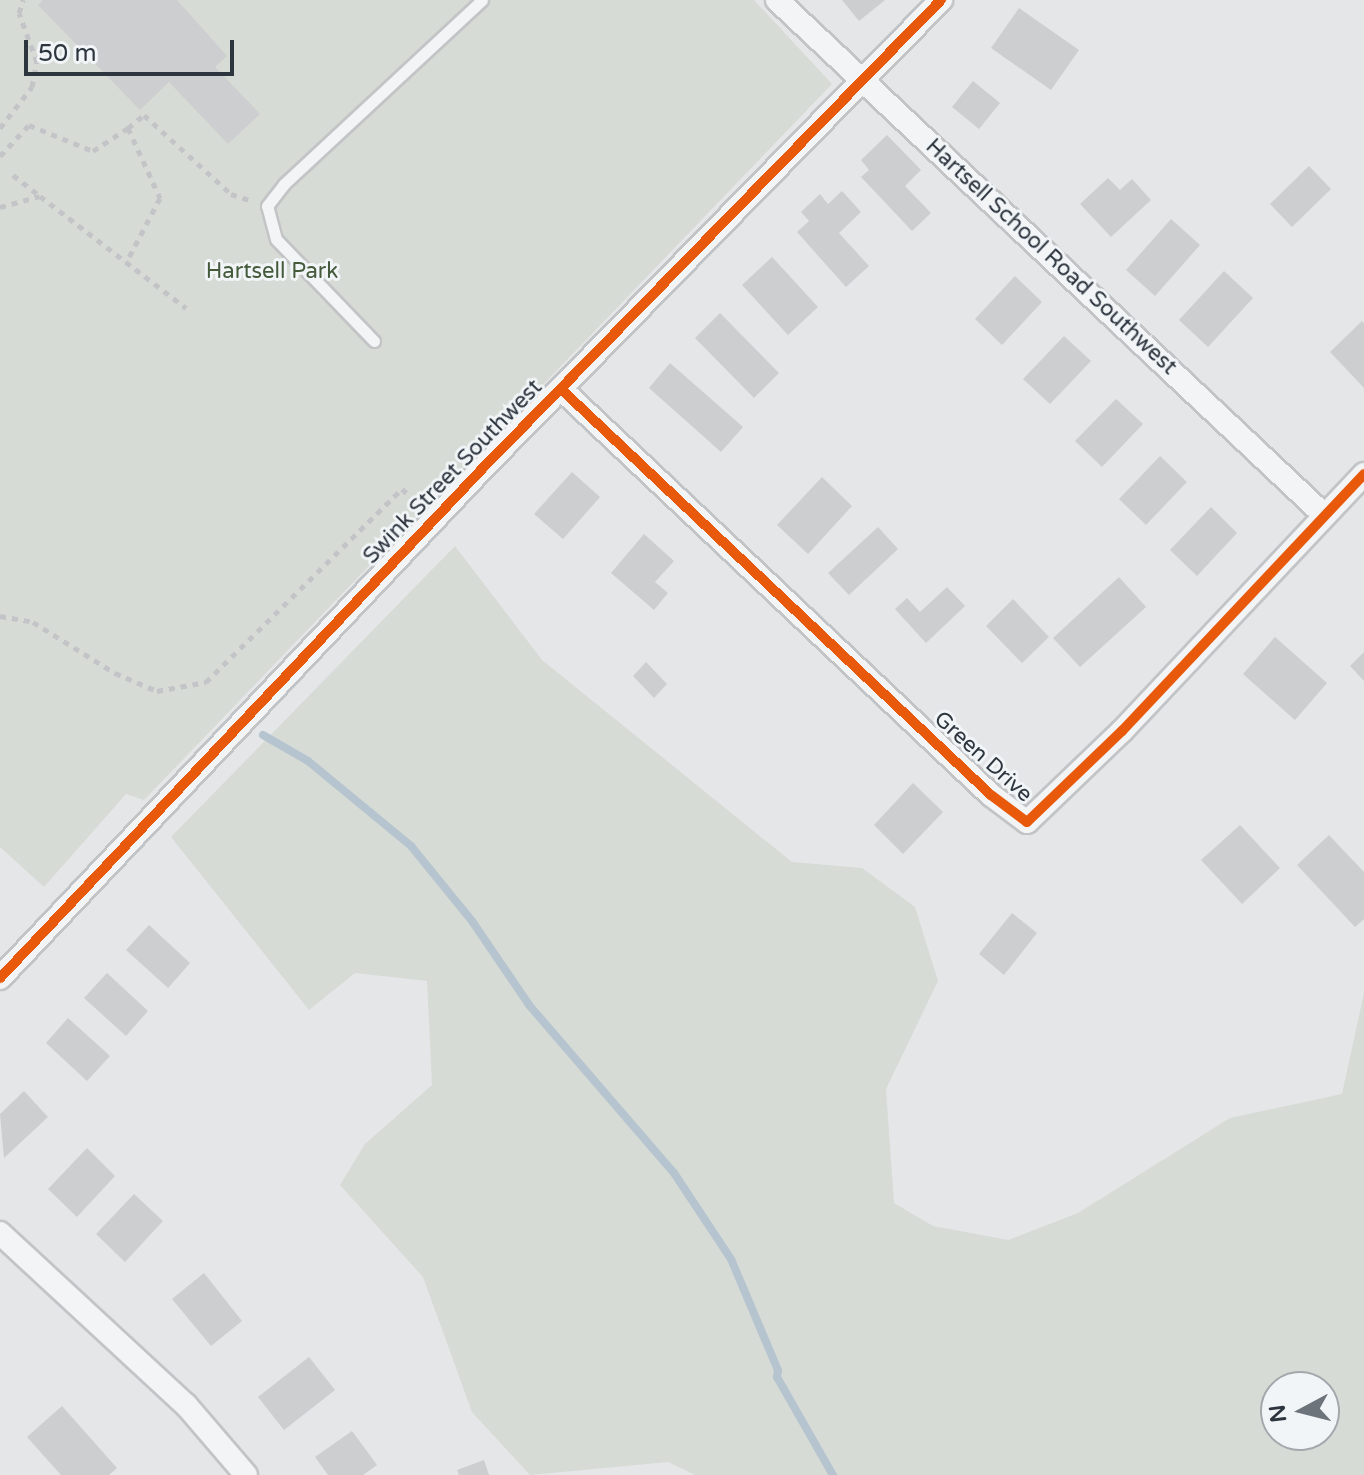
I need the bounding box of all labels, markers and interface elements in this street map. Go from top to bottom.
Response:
scale bar [28,24,238,74]
text: 50 m [38,39,96,68]
street label: Hartsell School Road Southwest [920,134,1182,380]
park label: Hartsell Park [206,259,338,285]
street label: Swink Street Southwest [358,374,548,570]
street label: Green Drive [928,706,1038,808]
north arrow [1260,1371,1340,1451]
text: N [1264,1403,1292,1424]

